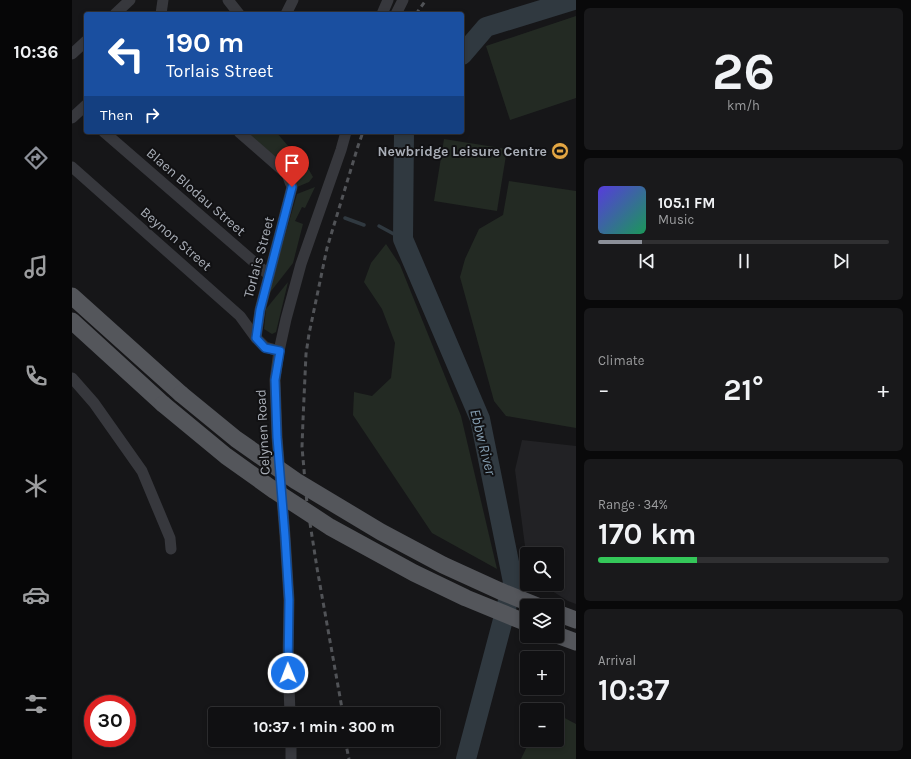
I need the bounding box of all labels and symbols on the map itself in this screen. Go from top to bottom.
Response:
sports icon: Newbridge Leisure Centre [550,141,570,161]
place label: Newbridge Leisure Centre [378,143,547,160]
street label: Blaen Blodau Street [143,144,249,240]
pin [275,146,309,187]
street label: Beynon Street [137,203,215,275]
street label: Torlais Street [240,214,278,300]
street label: Celynen Road [252,389,274,475]
water label: Ebbw River [466,407,500,478]
position arrow [267,652,309,694]
speed limit sign: 30 [84,695,136,747]

